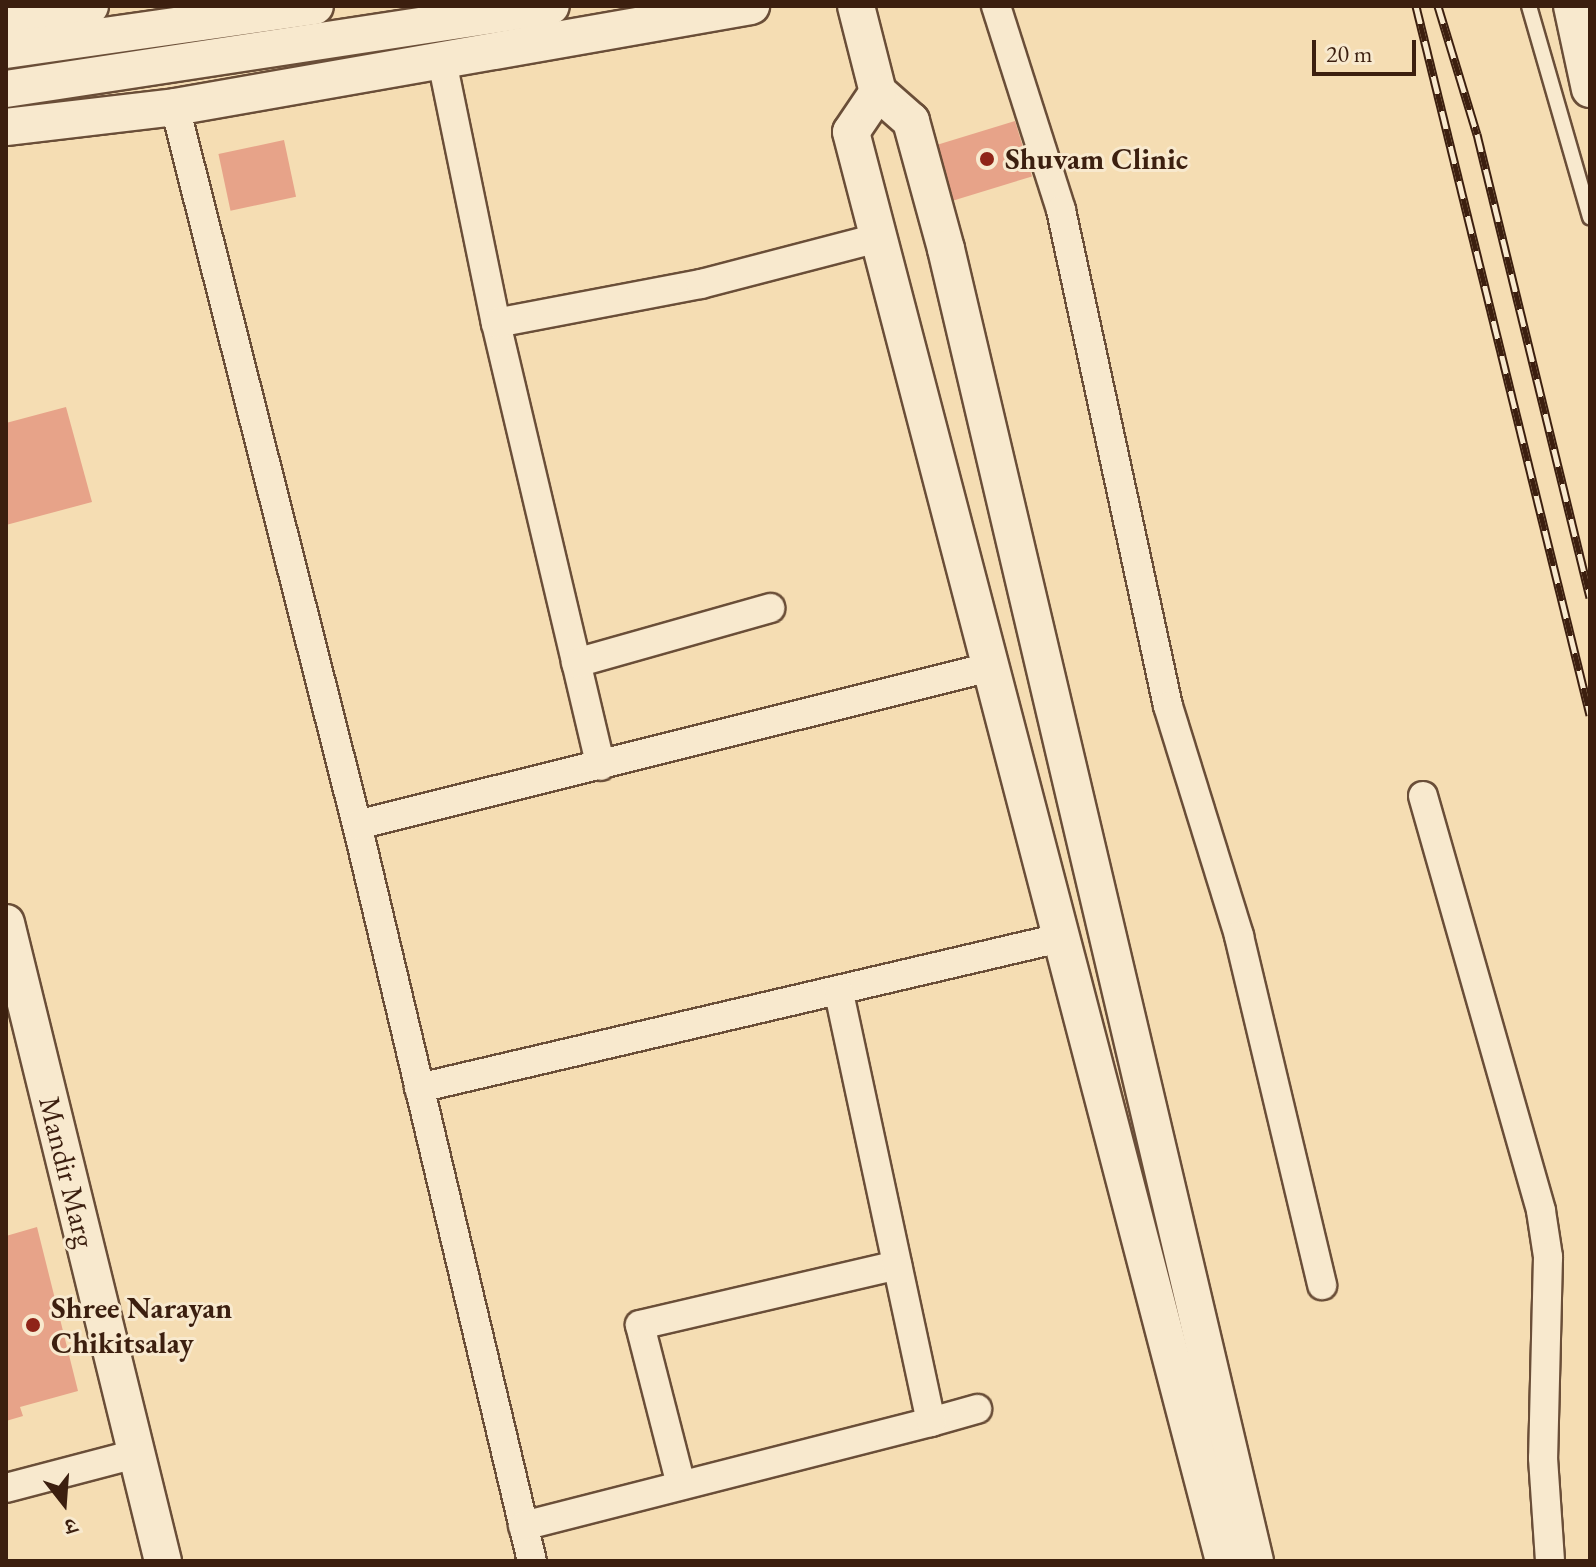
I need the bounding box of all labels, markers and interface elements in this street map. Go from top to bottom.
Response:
scale bar [1316,24,1420,74]
text: 20 m [1326,38,1373,69]
place label: Shuvam Clinic [1005,141,1188,177]
marker: Shuvam Clinic [976,148,998,170]
street label: Mandir Marg [31,1093,103,1251]
place label: Shree Narayan Chikitsalay [51,1290,232,1360]
marker: Shree Narayan Chikitsalay [22,1314,44,1336]
north arrow [24,1463,104,1543]
text: उ [62,1511,81,1542]

